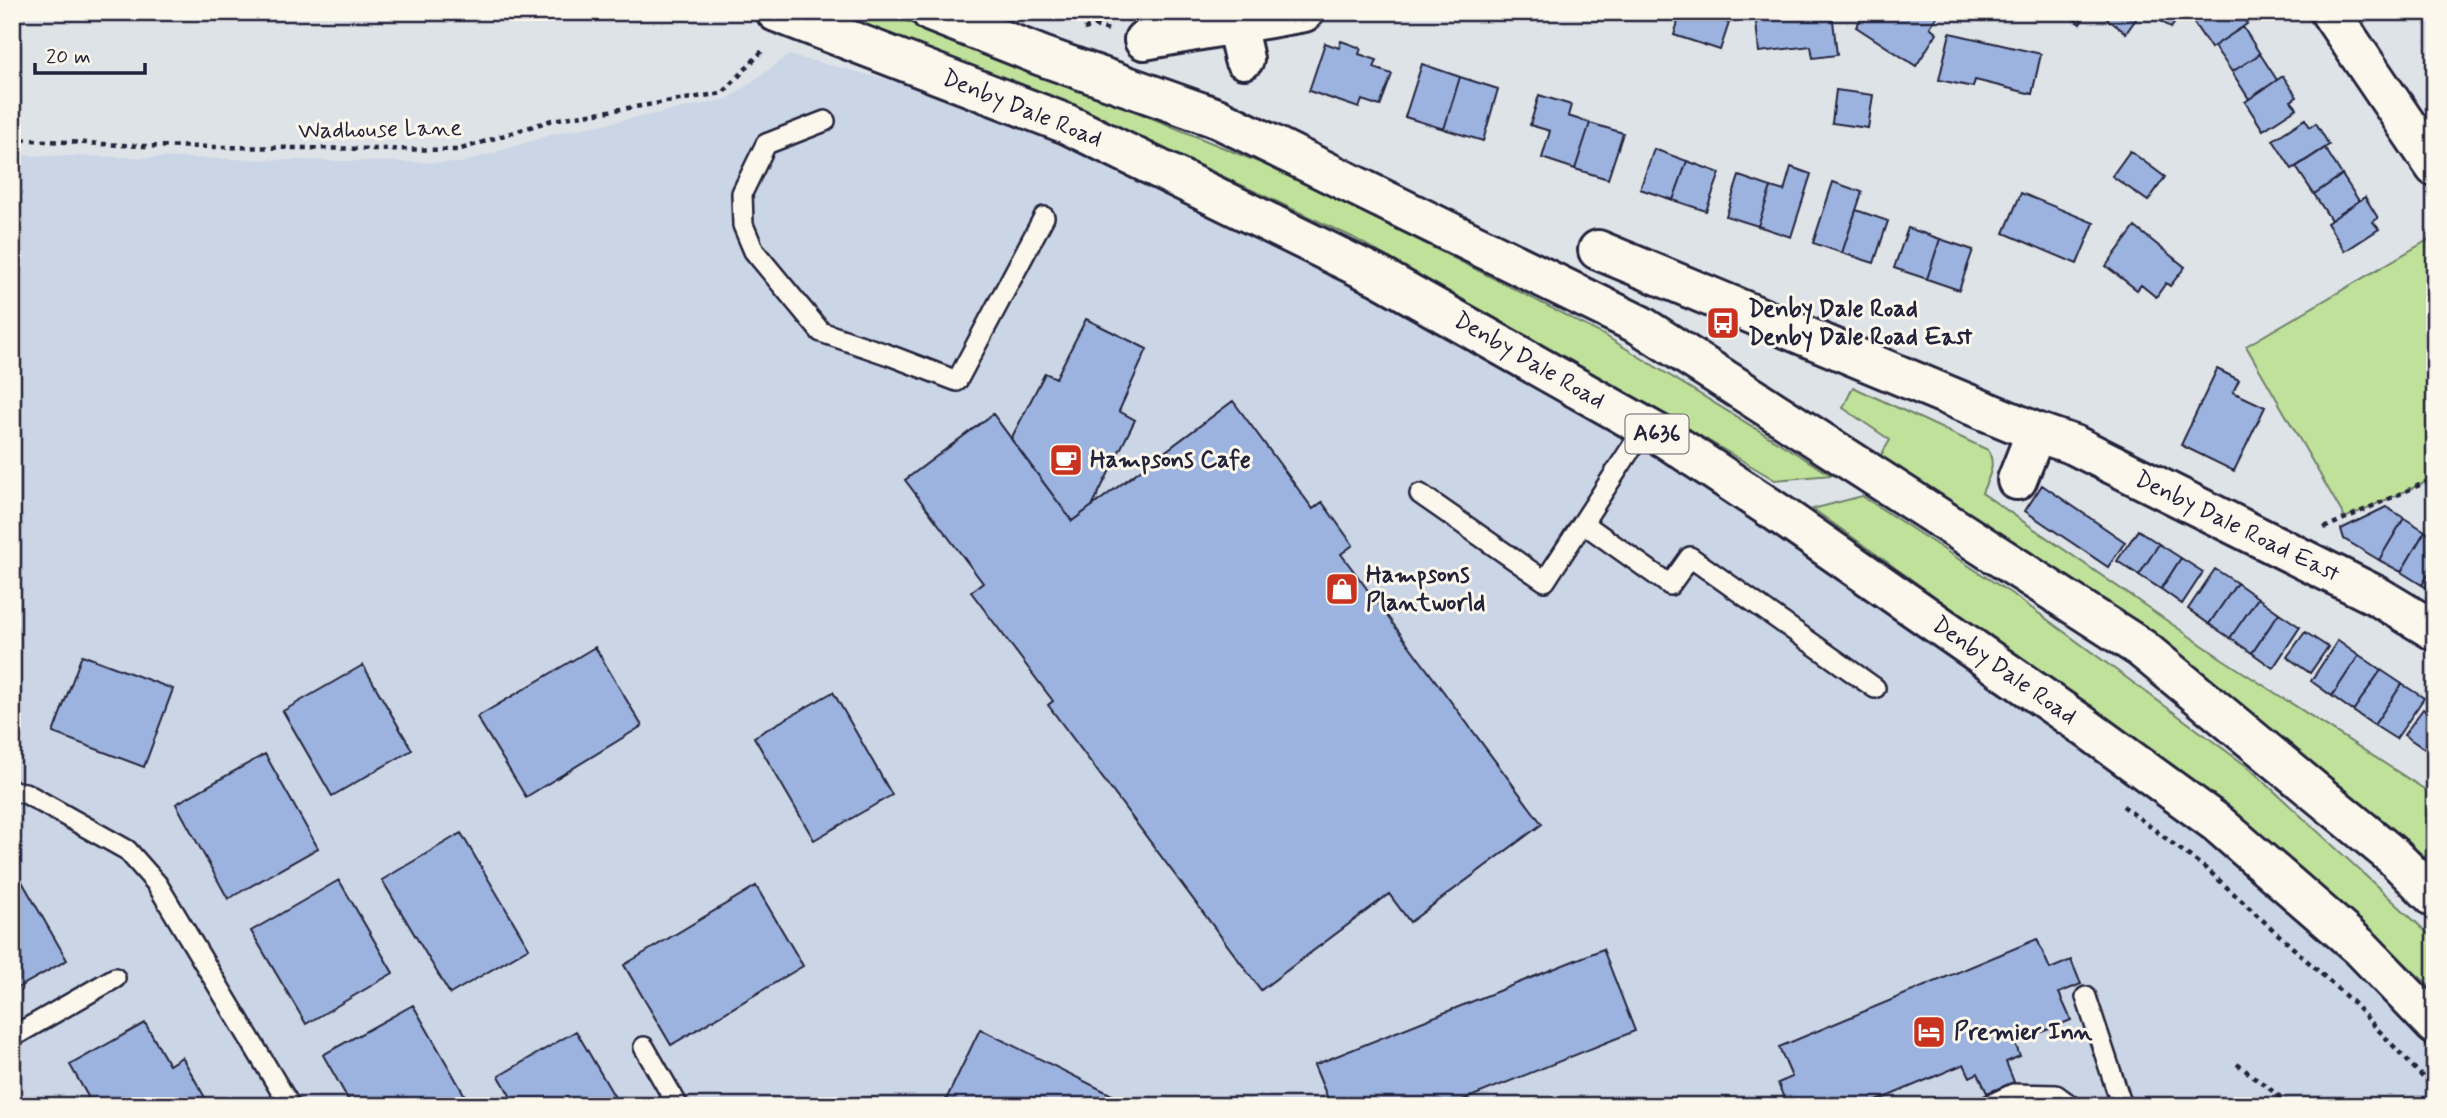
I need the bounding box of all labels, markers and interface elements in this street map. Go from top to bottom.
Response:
scale bar [35,32,145,76]
text: 20 m [46,43,91,71]
street label: Denby Dale Road [937,63,1107,155]
street label: Wadhouse Lane [298,113,462,147]
place label: Denby Dale Road Denby Dale Road East [1748,294,1973,353]
bus stop icon: Denby Dale Road Denby Dale Road East [1704,304,1742,342]
street label: Denby Dale Road [1448,305,1610,417]
road number: A636 [1626,414,1688,454]
cafe icon: Hampsons Cafe [1047,441,1085,479]
place label: Hampsons Cafe [1090,445,1251,476]
street label: Denby Dale Road East [2129,464,2345,590]
place label: Hampsons Plantworld [1366,560,1485,619]
shop icon: Hampsons Plantworld [1323,570,1361,608]
street label: Denby Dale Road [1926,610,2082,732]
hotel icon: Premier Inn [1910,1013,1948,1051]
place label: Premier Inn [1954,1017,2093,1048]

